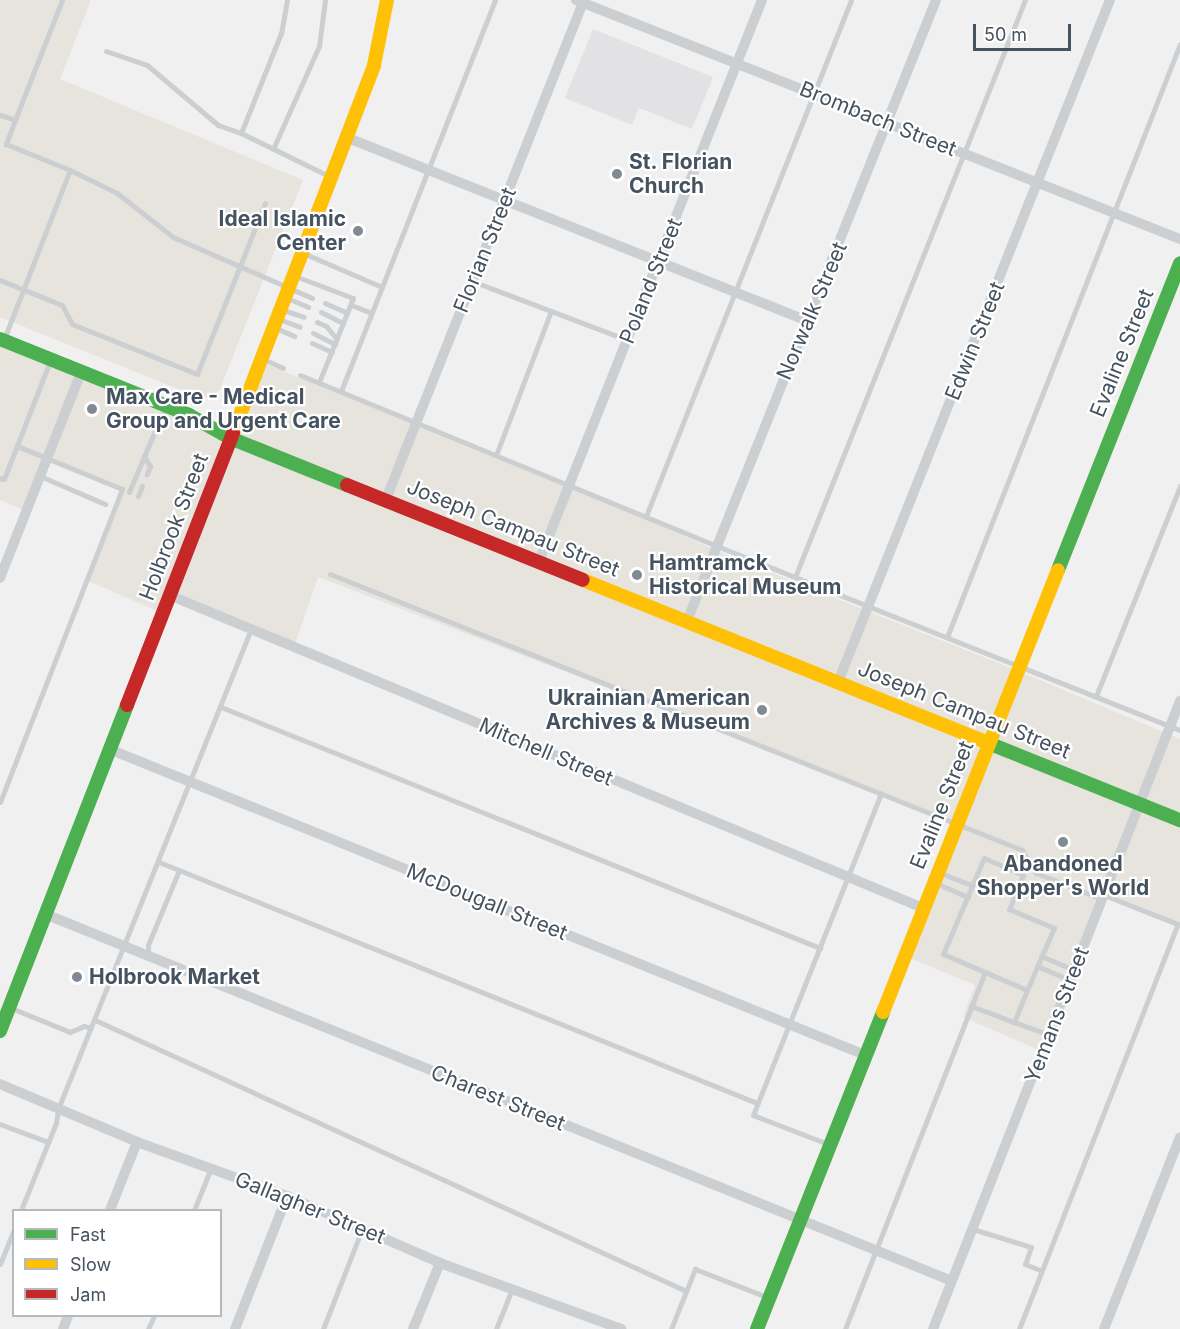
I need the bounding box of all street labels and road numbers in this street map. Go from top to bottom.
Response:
street label: Brombach Street [796,76,960,162]
street label: Florian Street [448,184,522,316]
street label: Poland Street [614,215,688,347]
street label: Norwalk Street [772,238,852,384]
street label: Edwin Street [940,278,1010,404]
street label: Evaline Street [1085,285,1159,421]
street label: Holbrook Street [134,450,214,604]
street label: Joseph Campau Street [403,474,623,582]
street label: Joseph Campau Street [854,656,1074,764]
street label: Mitchell Street [475,713,617,791]
street label: Evaline Street [905,737,979,873]
street label: McDougall Street [403,858,571,946]
street label: Yemans Street [1019,943,1095,1087]
street label: Charest Street [427,1060,569,1136]
street label: Gallagher Street [231,1166,389,1250]

